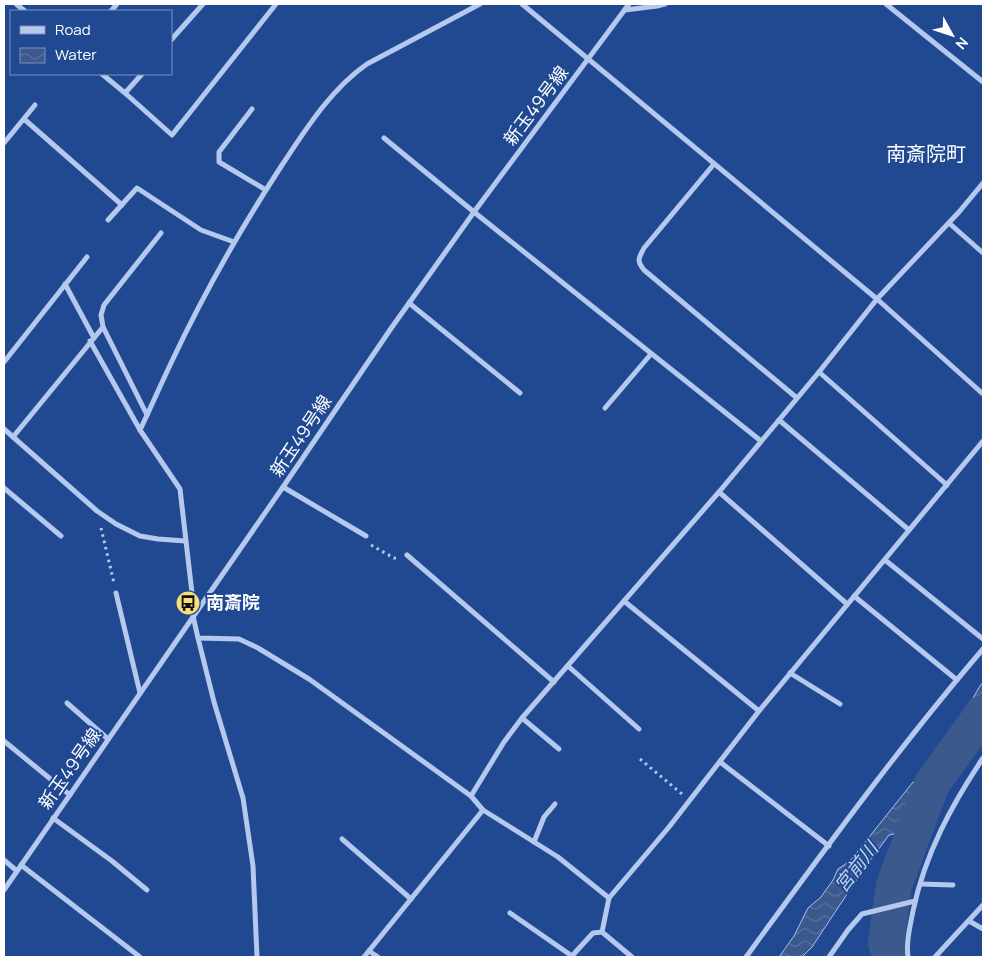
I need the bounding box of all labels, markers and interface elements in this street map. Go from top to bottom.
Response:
legend [10,10,172,75]
north arrow [927,10,977,60]
text: Road [55,19,91,40]
text: N [952,34,973,54]
text: Water [55,44,97,65]
street label: 新玉49号線 [497,61,573,150]
district label: 南斎院町 [886,140,966,167]
street label: 新玉49号線 [264,390,336,481]
bus stop icon: 南斎院 [175,590,201,616]
place label: 南斎院 [206,590,260,614]
street label: 新玉49号線 [33,723,106,814]
water label: 宮前川 [828,835,885,897]

